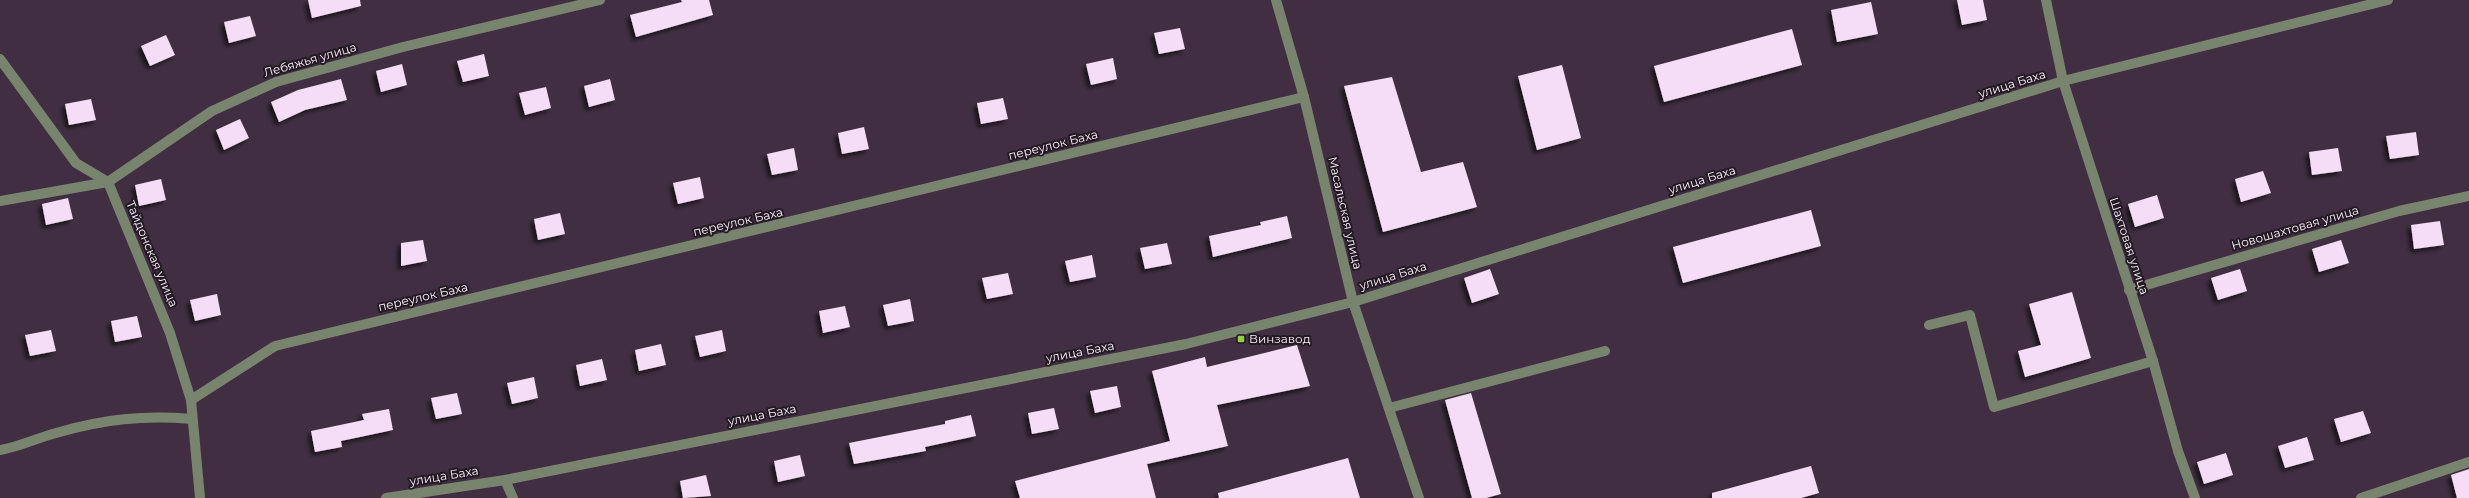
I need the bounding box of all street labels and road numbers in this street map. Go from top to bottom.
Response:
street label: Лебяжья улица [262,39,358,80]
street label: улица Баха [1975,66,2047,101]
street label: переулок Баха [1007,126,1099,163]
street label: Масальская улица [1325,155,1366,271]
street label: улица Баха [1665,162,1737,197]
street label: Шахтовая улица [2107,195,2152,296]
street label: Тайдонская улица [123,198,182,309]
street label: Новошахтовая улица [2229,202,2360,253]
street label: переулок Баха [692,204,784,239]
street label: улица Баха [1356,258,1428,293]
street label: переулок Баха [377,279,469,314]
street label: улица Баха [1043,338,1115,366]
street label: улица Баха [725,401,797,429]
street label: улица Баха [407,463,479,489]

